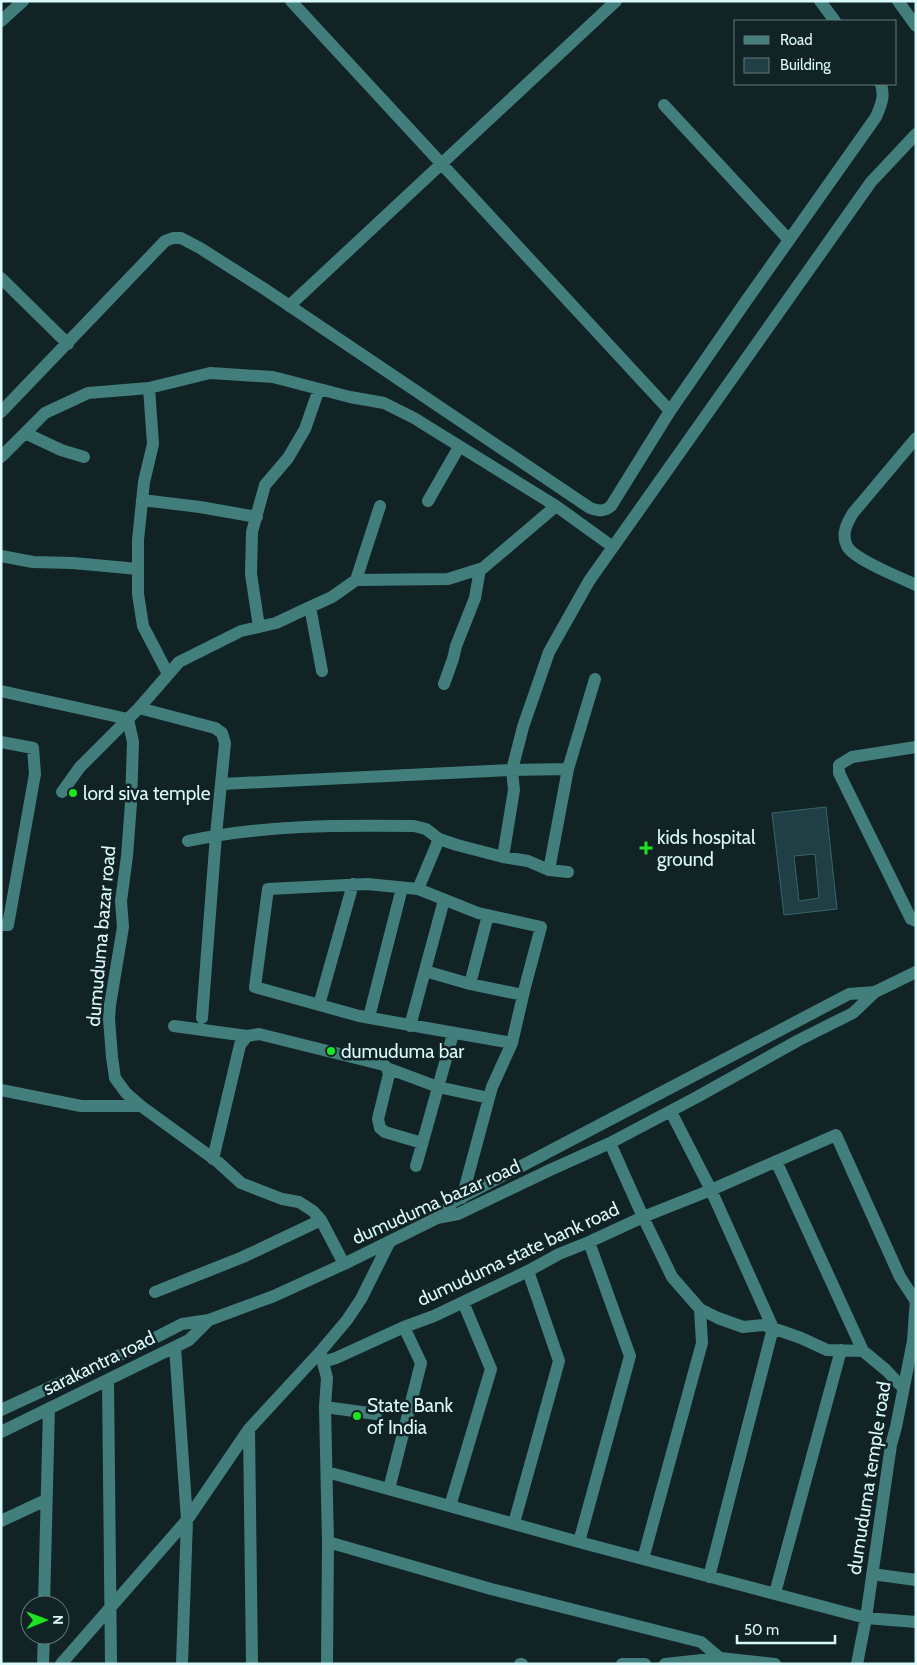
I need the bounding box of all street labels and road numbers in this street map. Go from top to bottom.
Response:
street label: dumuduma bazar road [82,845,120,1027]
street label: dumuduma bazar road [348,1155,524,1249]
street label: dumuduma state bank road [413,1197,623,1311]
street label: sarakantra road [39,1326,159,1400]
street label: dumuduma temple road [842,1380,896,1576]

